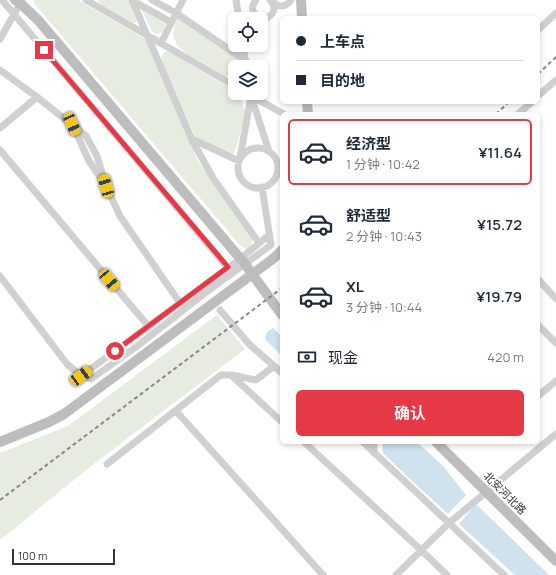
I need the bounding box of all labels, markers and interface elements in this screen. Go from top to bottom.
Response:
map controls [228,12,268,100]
button: locate [228,12,268,52]
text: 上车点 [320,31,365,52]
route end [35,41,53,59]
button: layers [228,60,268,100]
text: 目的地 [320,70,365,91]
car [62,111,82,137]
text: 经济型 [346,133,391,154]
icon: car [298,134,334,170]
text: ¥11.64 [478,142,522,163]
text: 1 分钟 · 10:42 [346,155,420,173]
car [97,173,115,199]
text: 舒适型 [346,205,391,226]
icon: car [298,206,334,242]
text: ¥15.72 [477,214,522,235]
text: 2 分钟 · 10:43 [346,227,422,245]
car [97,267,121,293]
text: XL [346,276,364,297]
icon: car [298,278,334,314]
text: ¥19.79 [476,286,522,307]
text: 3 分钟 · 10:44 [346,298,422,316]
route start [106,342,124,360]
icon: cash [296,346,318,368]
text: 现金 [328,347,358,368]
text: 420 m [487,348,524,366]
car [68,364,94,388]
button: 确认 [296,390,524,436]
street label: 北安河北路 [481,468,530,517]
scale bar [12,547,115,566]
text: 100 m [18,548,47,563]

